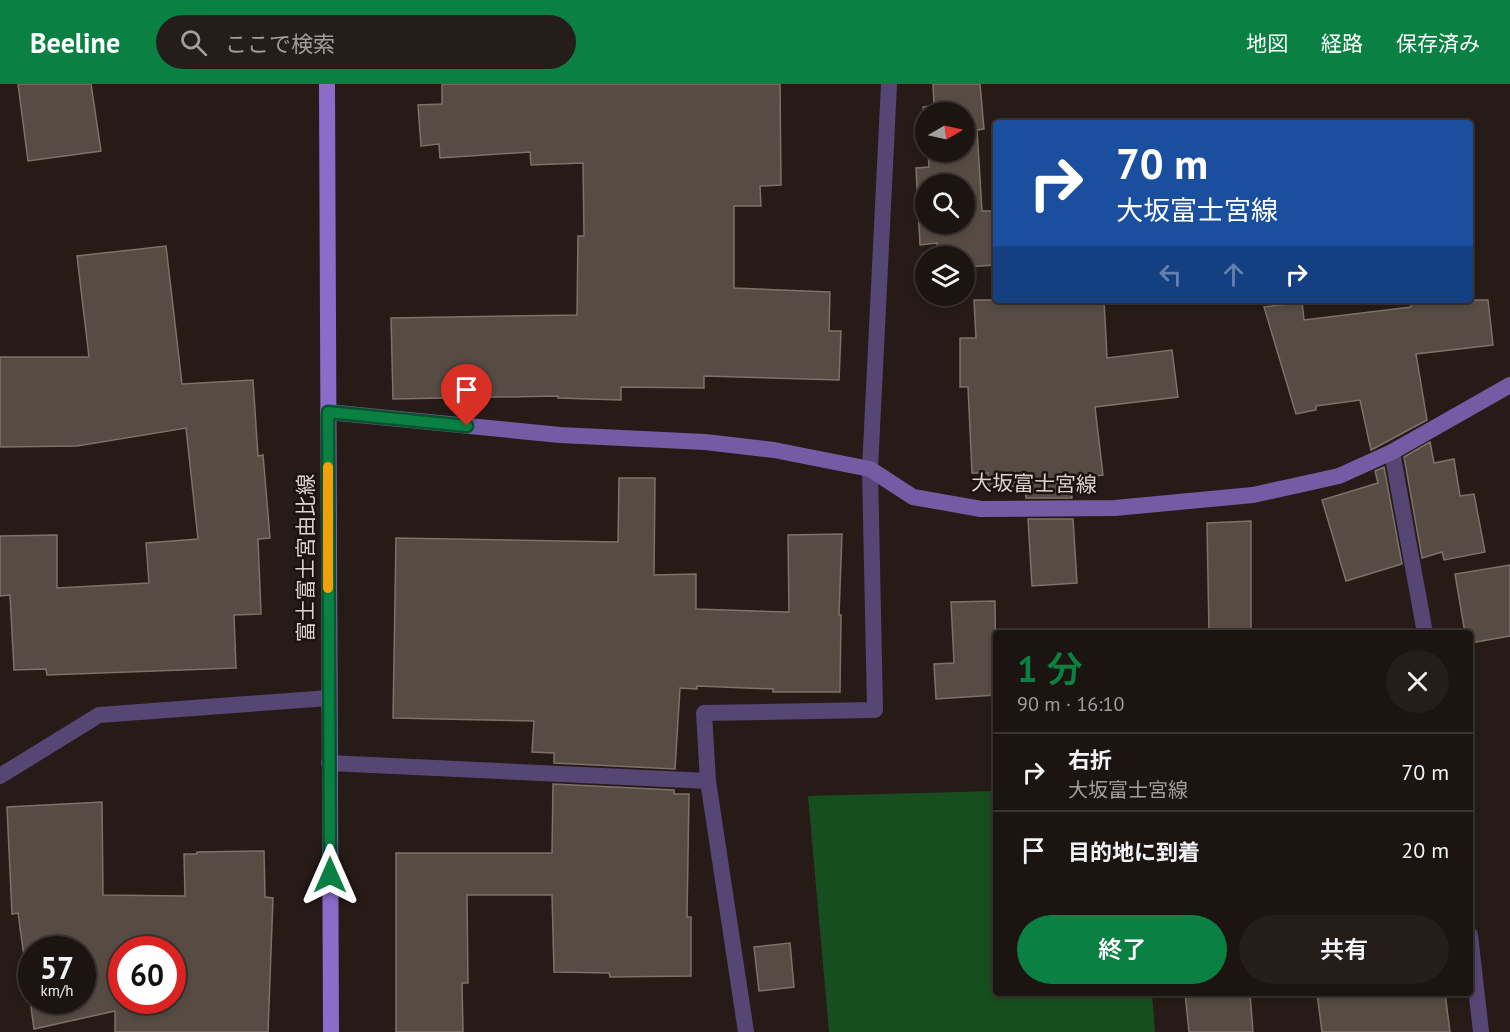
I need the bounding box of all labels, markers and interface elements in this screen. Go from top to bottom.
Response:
search box [156,15,576,69]
text: Beeline [30,24,120,61]
icon: search [177,26,210,59]
text: ここで検索 [225,30,335,58]
text: 地図 [1246,30,1288,57]
text: 経路 [1321,30,1363,57]
text: 保存済み [1396,30,1480,57]
north arrow [915,102,975,162]
map controls [915,102,975,306]
text: 70 m [1116,136,1208,191]
icon: right [1017,144,1095,222]
button: search [915,174,975,234]
text: 大坂富士宮線 [1116,193,1278,227]
button: layers [915,246,975,306]
icon: left [1154,258,1187,291]
icon: ahead [1217,258,1250,291]
icon: right [1280,258,1313,291]
pin [441,364,492,426]
icon: arrive [450,373,483,406]
street label: 大坂富士宮線 [971,469,1097,498]
street label: 富士富士宮由比線 [292,474,319,642]
text: 1 分 [1017,645,1083,692]
button: close [1386,650,1449,713]
text: 90 m · 16:10 [1017,691,1124,717]
text: 右折 [1068,746,1112,774]
icon: right [1017,756,1050,789]
text: 70 m [1401,758,1449,786]
text: 大坂富士宮線 [1068,777,1188,803]
icon: arrive [1017,834,1050,867]
text: 20 m [1401,836,1449,864]
text: 目的地に到着 [1068,838,1200,866]
position arrow [298,843,362,907]
button: 終了 [1017,915,1227,984]
button: 共有 [1239,915,1449,984]
speed limit sign: 60 [108,936,186,1014]
text: 57 [40,948,74,987]
text: km/h [41,981,73,1000]

